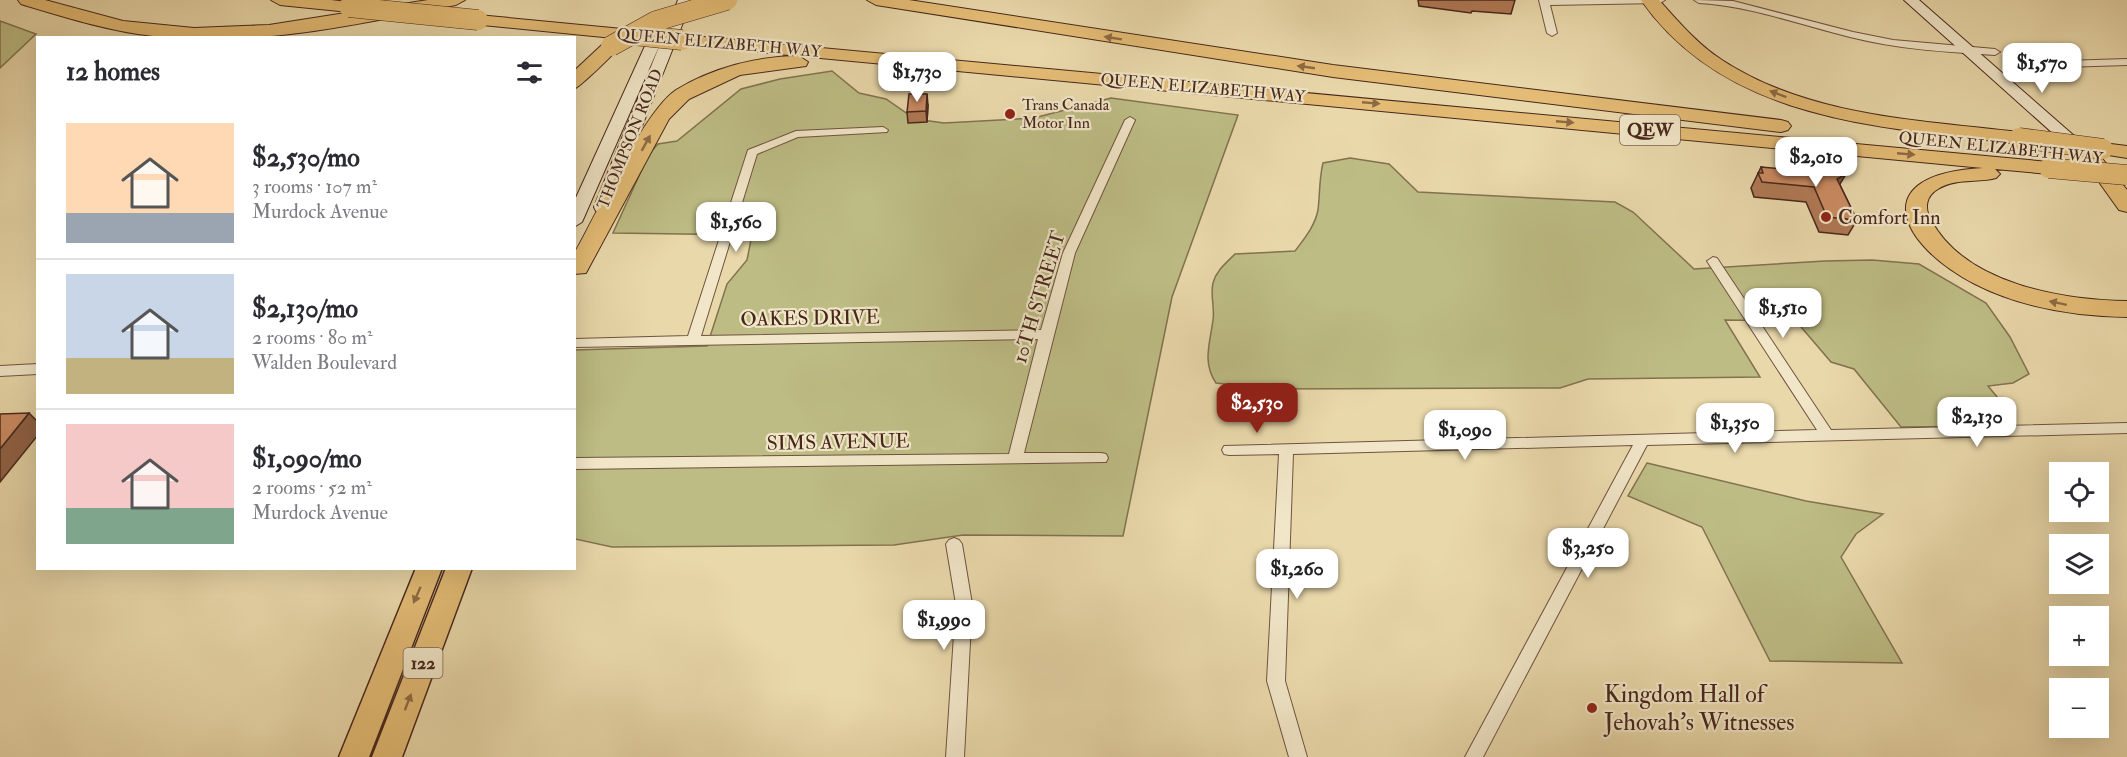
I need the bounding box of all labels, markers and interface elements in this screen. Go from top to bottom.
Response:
street label: QUEEN ELIZABETH WAY [616,24,823,62]
one-way arrow [1104,33,1123,42]
pin: $1,570 [1993,43,2091,94]
text: $1,570 [2016,50,2068,75]
pin: $1,730 [868,52,966,103]
text: 12 homes [66,56,160,88]
icon: filters [513,56,546,89]
text: $1,730 [892,59,942,84]
one-way arrow [1296,63,1315,72]
street label: THOMPSON ROAD [593,66,667,212]
street label: QUEEN ELIZABETH WAY [1100,69,1307,107]
one-way arrow [1769,89,1787,99]
place label: Trans Canada Motor Inn [1022,95,1110,133]
one-way arrow [1362,98,1381,108]
marker: Trans Canada Motor Inn [1003,107,1017,121]
road number: QEW [1620,115,1680,145]
one-way arrow [1556,117,1575,127]
street label: QUEEN ELIZABETH WAY [1898,127,2105,169]
one-way arrow [641,134,651,151]
pin: $2,010 [1767,137,1865,188]
text: $2,530/mo [252,142,360,174]
text: $2,010 [1789,144,1843,169]
icon: home [114,147,186,219]
one-way arrow [1896,149,1915,159]
text: 3 rooms · 107 m² [252,174,377,199]
text: Murdock Avenue [252,199,388,224]
pin: $1,560 [687,202,785,253]
place label: Comfort Inn [1838,205,1941,230]
text: $1,560 [710,209,762,234]
marker: Comfort Inn [1819,210,1833,224]
street label: 10TH STREET [1007,228,1071,366]
pin: $1,510 [1734,288,1832,339]
text: $2,130/mo [252,293,358,325]
text: $1,510 [1759,295,1807,320]
icon: home [114,298,186,370]
one-way arrow [2049,298,2067,308]
street label: OAKES DRIVE [740,304,880,332]
text: 2 rooms · 80 m² [252,325,373,350]
text: Walden Boulevard [252,350,397,375]
pin: $2,530 [1208,383,1306,434]
text: $2,530 [1231,390,1283,415]
pin: $2,130 [1928,397,2026,448]
pin: $1,350 [1686,403,1784,454]
text: $2,130 [1951,404,2003,429]
pin: $1,090 [1416,410,1514,461]
text: $1,350 [1710,410,1760,435]
text: $1,090 [1438,417,1492,442]
street label: SIMS AVENUE [766,428,910,456]
text: $1,090/mo [252,443,362,475]
icon: home [114,448,186,520]
map controls [2049,462,2109,738]
button: locate [2049,462,2109,522]
text: 2 rooms · 52 m² [252,475,372,500]
text: Murdock Avenue [252,500,388,525]
pin: $3,250 [1539,528,1637,579]
button: layers [2049,534,2109,594]
text: $3,250 [1562,535,1614,560]
pin: $1,260 [1248,549,1346,600]
text: $1,260 [1270,556,1324,581]
one-way arrow [412,586,421,604]
pin: $1,990 [895,600,993,651]
button: + [2049,606,2109,666]
text: $1,990 [917,607,971,632]
road number: 122 [404,648,442,678]
button: − [2049,678,2109,738]
place label: Kingdom Hall of Jehovah's Witnesses [1603,679,1795,738]
one-way arrow [403,693,413,711]
marker: Kingdom Hall of Jehovah's Witnesses [1585,701,1599,715]

